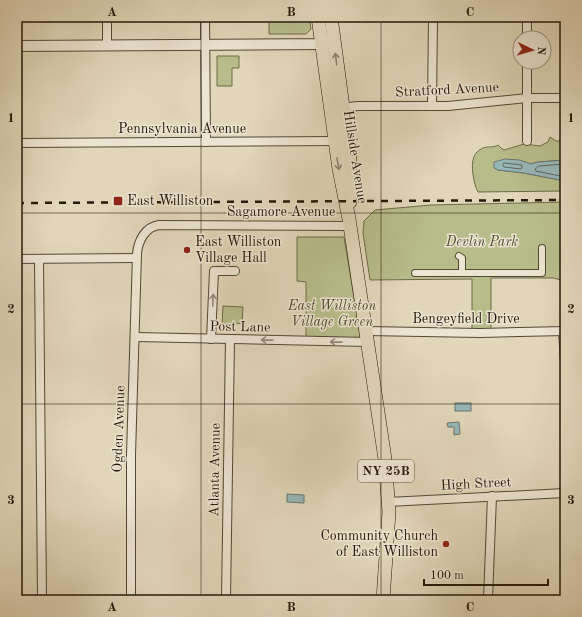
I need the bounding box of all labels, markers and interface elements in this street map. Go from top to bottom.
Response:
text: A [107,6,117,19]
text: B [286,6,296,19]
text: C [466,6,474,19]
north arrow [512,30,552,70]
text: N [535,46,546,56]
one-way arrow [332,53,340,66]
street label: Stratford Avenue [395,80,499,100]
street label: Hillside Avenue [341,109,369,205]
text: 1 [7,112,15,125]
text: 1 [567,112,575,125]
street label: Pennsylvania Avenue [118,122,246,136]
one-way arrow [334,158,342,171]
place label: East Williston [127,194,214,208]
marker: East Williston [112,195,124,207]
street label: Sagamore Avenue [227,205,335,219]
place label: East Williston Village Hall [195,235,282,265]
park label: Devlin Park [445,235,518,249]
marker: East Williston Village Hall [182,245,192,255]
one-way arrow [209,294,216,307]
park label: East Williston Village Green [287,299,376,330]
text: 2 [7,303,15,316]
text: 2 [567,303,575,316]
street label: Bengeyfield Drive [412,312,520,326]
street label: Post Lane [209,319,271,335]
one-way arrow [261,336,274,344]
one-way arrow [330,338,343,345]
street label: Ogden Avenue [110,385,128,473]
street label: Atlanta Avenue [207,423,223,517]
road number: NY 25B [358,460,414,482]
street label: High Street [440,475,512,493]
text: 3 [7,494,15,507]
text: 3 [567,494,575,507]
place label: Community Church of East Williston [320,529,438,559]
marker: Community Church of East Williston [441,539,451,549]
scale bar [424,561,548,587]
text: 100 m [430,570,464,582]
text: A [107,601,117,614]
text: B [286,601,296,614]
text: C [466,601,474,614]

